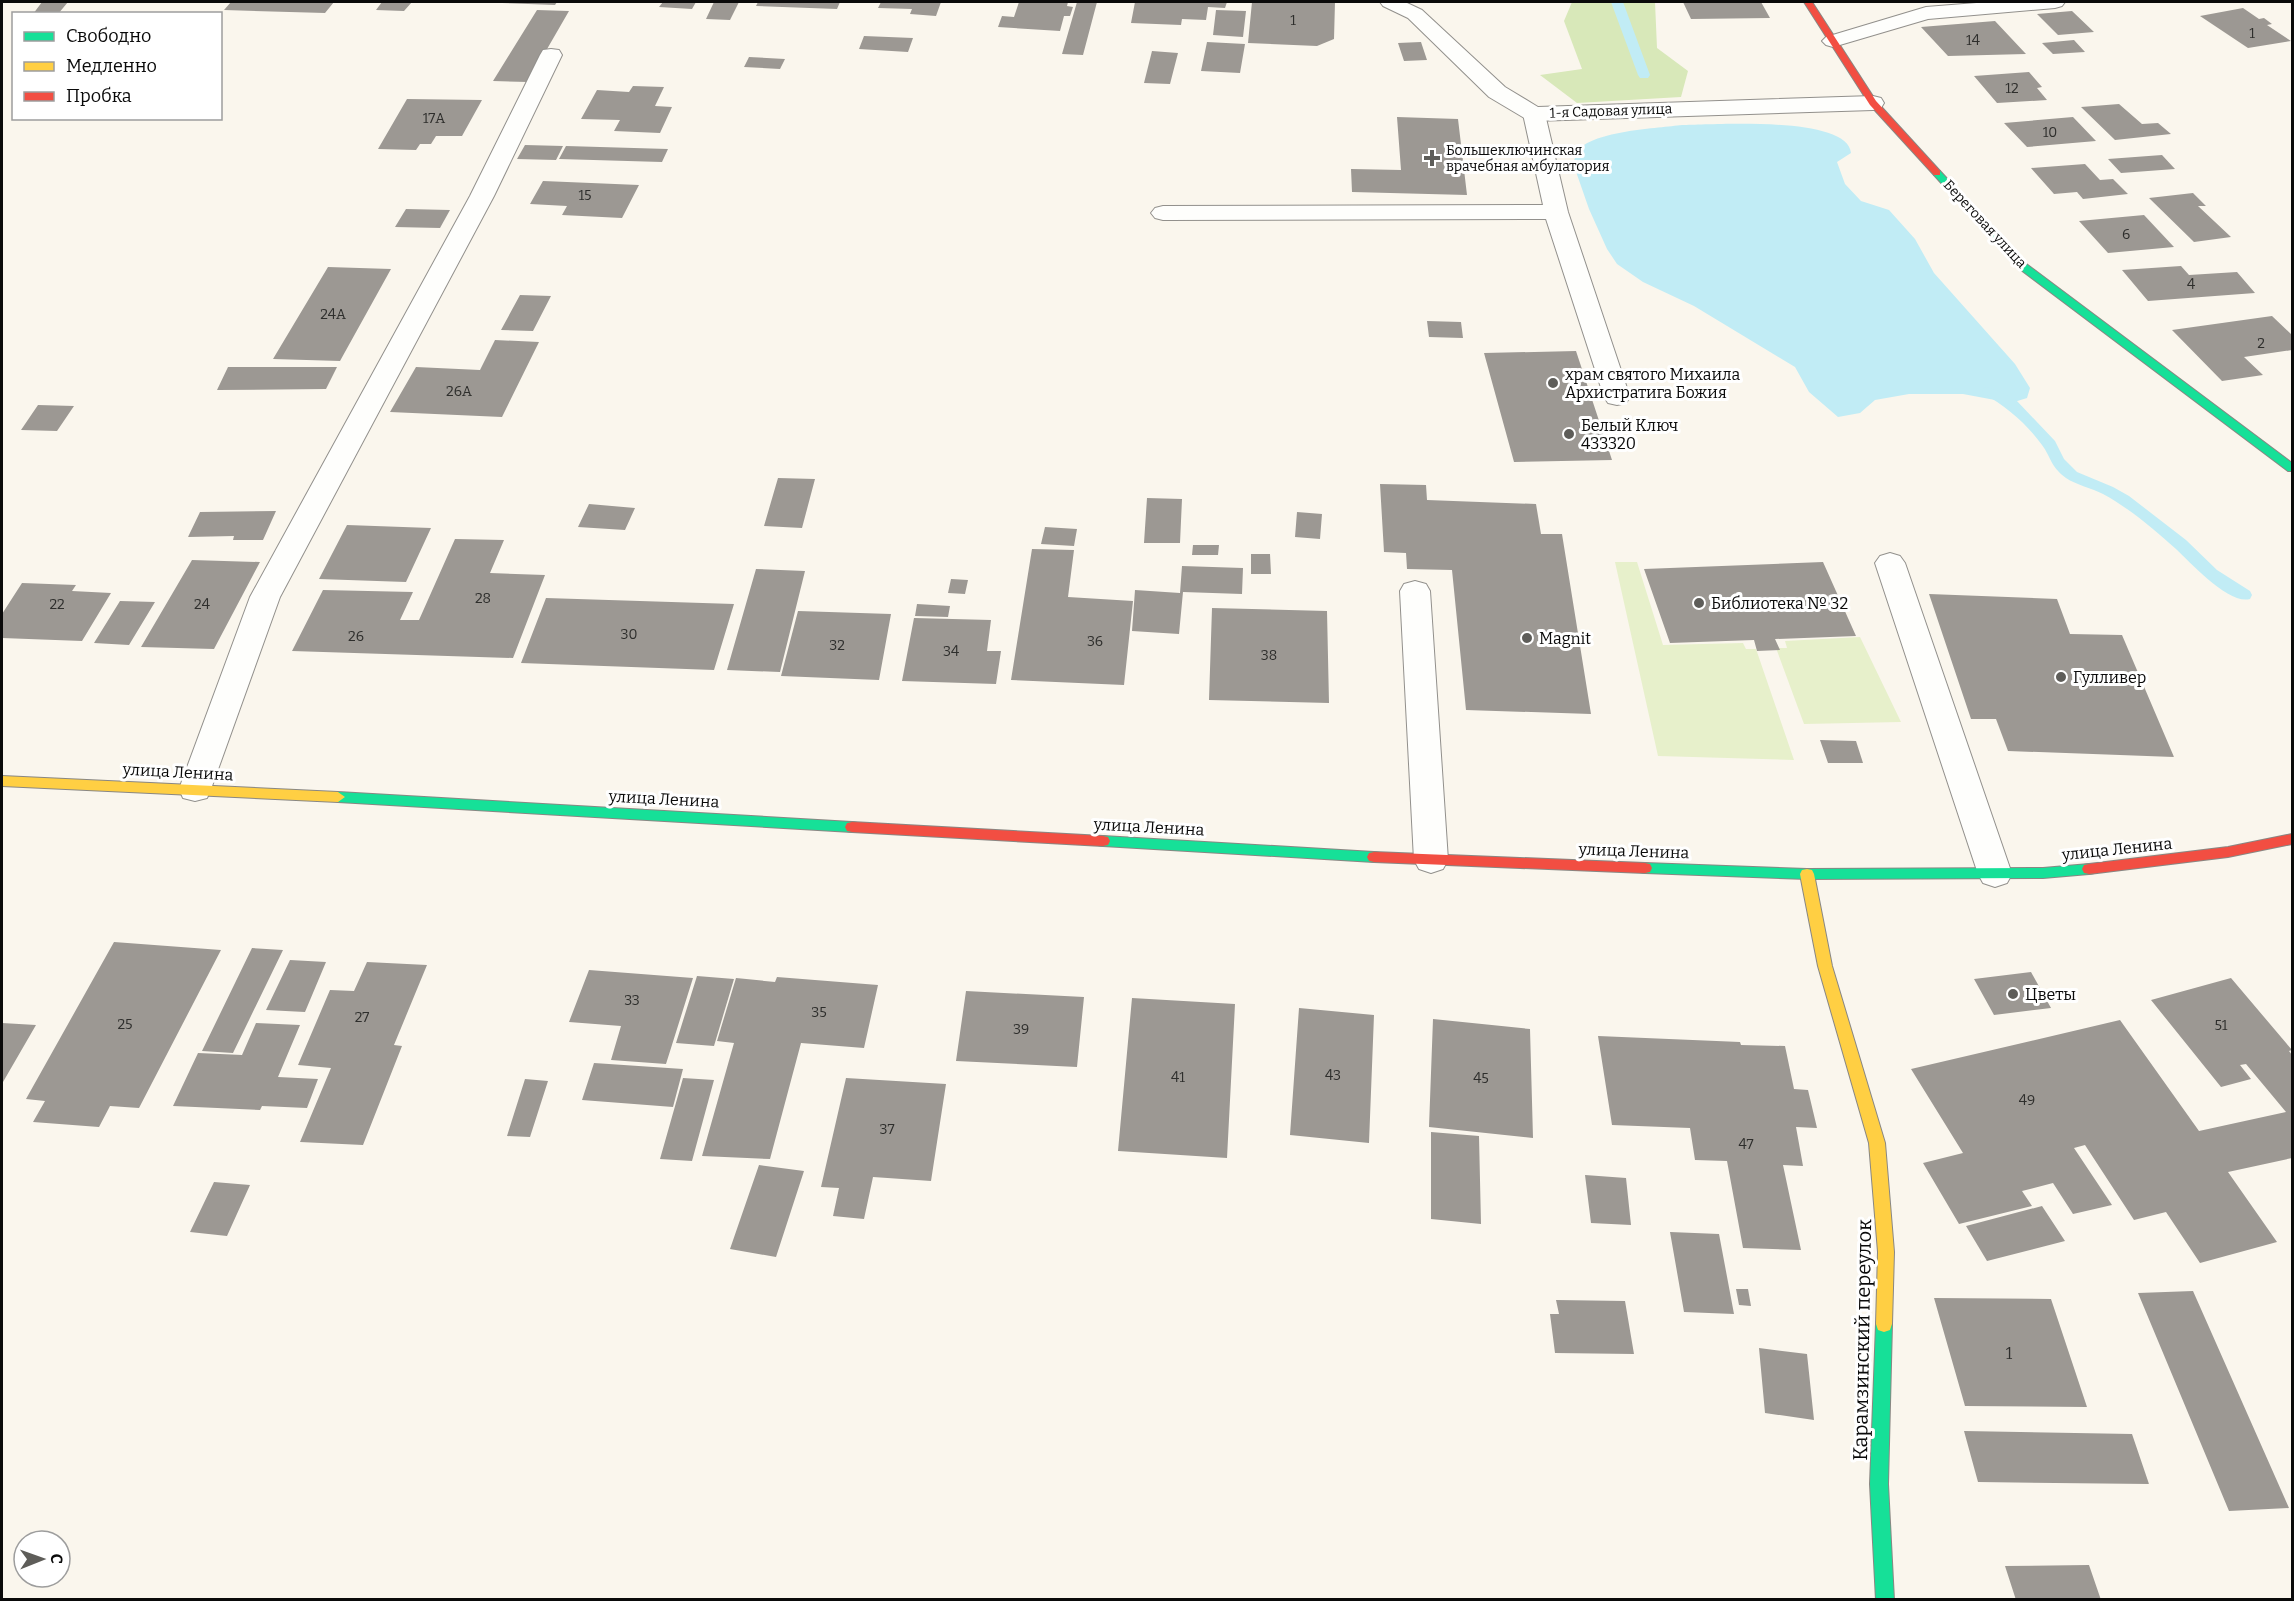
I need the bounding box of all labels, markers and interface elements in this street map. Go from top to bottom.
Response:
legend [12,12,222,120]
house number: 1 [1290,12,1296,29]
text: Свободно [66,25,151,47]
house number: 1 [2249,25,2255,42]
house number: 14 [1966,32,1980,49]
text: Медленно [66,55,157,77]
house number: 12 [2005,80,2019,97]
text: Пробка [66,85,132,107]
street label: 1-я Садовая улица [1549,100,1673,122]
house number: 17А [423,110,445,127]
house number: 10 [2043,124,2057,141]
place label: Большеключинская врачебная амбулатория [1446,142,1610,175]
marker: Большеключинская врачебная амбулатория [1423,149,1441,167]
street label: Береговая улица [1940,176,2030,272]
house number: 15 [578,187,592,204]
house number: 6 [2122,226,2130,243]
house number: 4 [2187,276,2195,293]
house number: 24А [320,306,346,323]
house number: 2 [2257,335,2265,352]
place label: храм святого Михаила Архистратига Божия [1565,365,1741,402]
marker: храм святого Михаила Архистратига Божия [1546,376,1560,390]
house number: 26А [446,383,472,400]
place label: Белый Ключ 433320 [1581,416,1678,453]
marker: Белый Ключ 433320 [1562,427,1576,441]
house number: 28 [475,590,491,607]
place label: Библиотека № 32 [1711,594,1848,613]
house number: 22 [49,596,65,613]
house number: 24 [194,596,210,613]
marker: Библиотека № 32 [1692,596,1706,610]
house number: 30 [621,626,637,643]
house number: 26 [348,628,364,645]
place label: Magnit [1539,629,1591,648]
marker: Magnit [1520,631,1534,645]
house number: 36 [1087,633,1103,650]
house number: 32 [829,637,845,654]
house number: 34 [943,643,959,660]
house number: 38 [1261,647,1277,664]
place label: Гулливер [2073,668,2146,687]
marker: Гулливер [2054,670,2068,684]
street label: улица Ленина [121,760,234,784]
street label: улица Ленина [607,787,720,811]
street label: улица Ленина [1092,815,1205,839]
street label: улица Ленина [2060,834,2173,864]
street label: улица Ленина [1577,840,1690,862]
place label: Цветы [2025,985,2076,1004]
marker: Цветы [2006,987,2020,1001]
house number: 33 [624,992,640,1009]
house number: 35 [811,1004,827,1021]
house number: 27 [355,1009,369,1026]
house number: 25 [117,1016,133,1033]
house number: 51 [2215,1017,2228,1034]
house number: 39 [1013,1021,1029,1038]
house number: 43 [1325,1067,1341,1084]
house number: 41 [1171,1069,1185,1086]
house number: 45 [1473,1070,1489,1087]
house number: 49 [2019,1092,2035,1109]
house number: 37 [879,1121,895,1138]
house number: 47 [1738,1136,1754,1153]
street label: Карамзинский переулок [1848,1219,1876,1461]
house number: 1 [2006,1344,2013,1363]
north arrow [12,1529,72,1589]
text: С [47,1554,66,1564]

